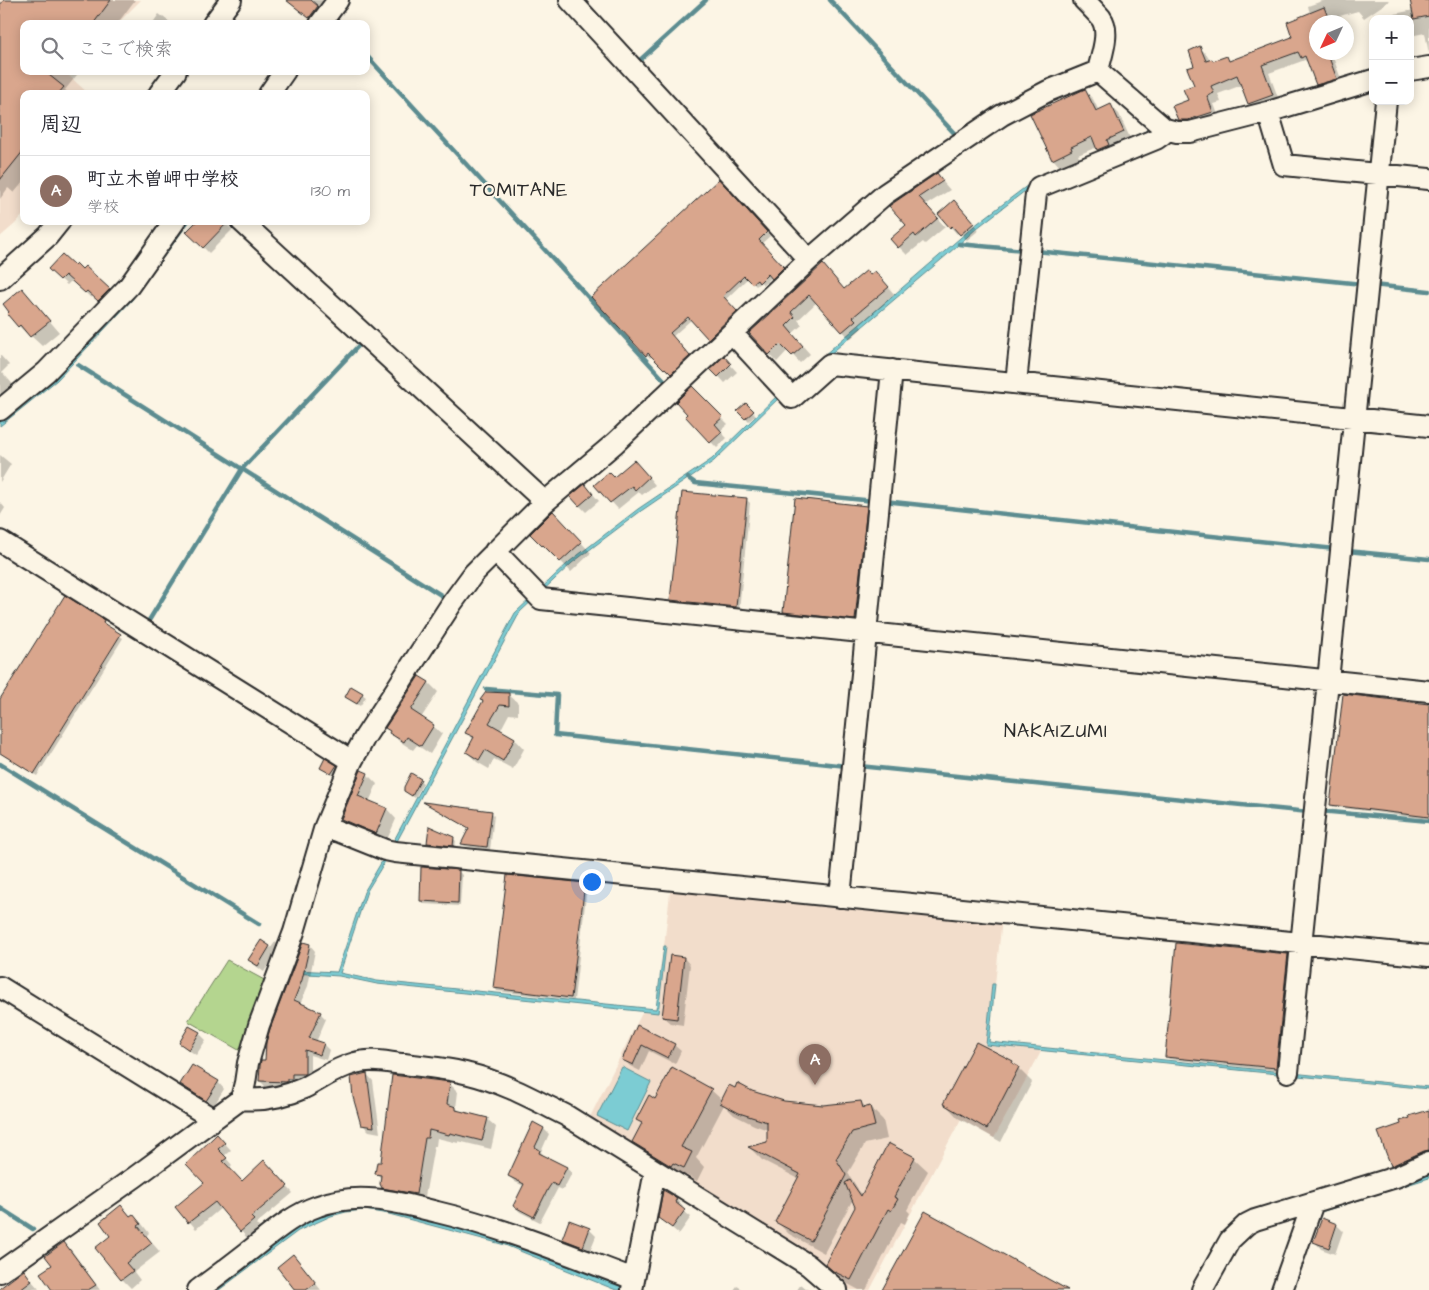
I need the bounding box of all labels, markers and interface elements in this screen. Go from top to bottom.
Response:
north arrow [1309,15,1354,60]
map controls [1369,15,1414,105]
button: + [1369,15,1414,60]
search box [20,20,370,75]
icon: search [38,34,66,62]
text: ここで検索 [78,36,173,63]
button: − [1369,60,1414,105]
text: 周辺 [40,110,82,139]
text: 町立木曽岬中学校 [87,166,239,193]
district label: TOMITANE [470,177,568,204]
text: A [51,180,61,202]
text: 130 m [311,180,350,202]
text: 学校 [87,196,119,218]
district label: NAKAIZUMI [1004,718,1108,745]
your location [579,869,605,895]
pin: A [799,1044,831,1085]

